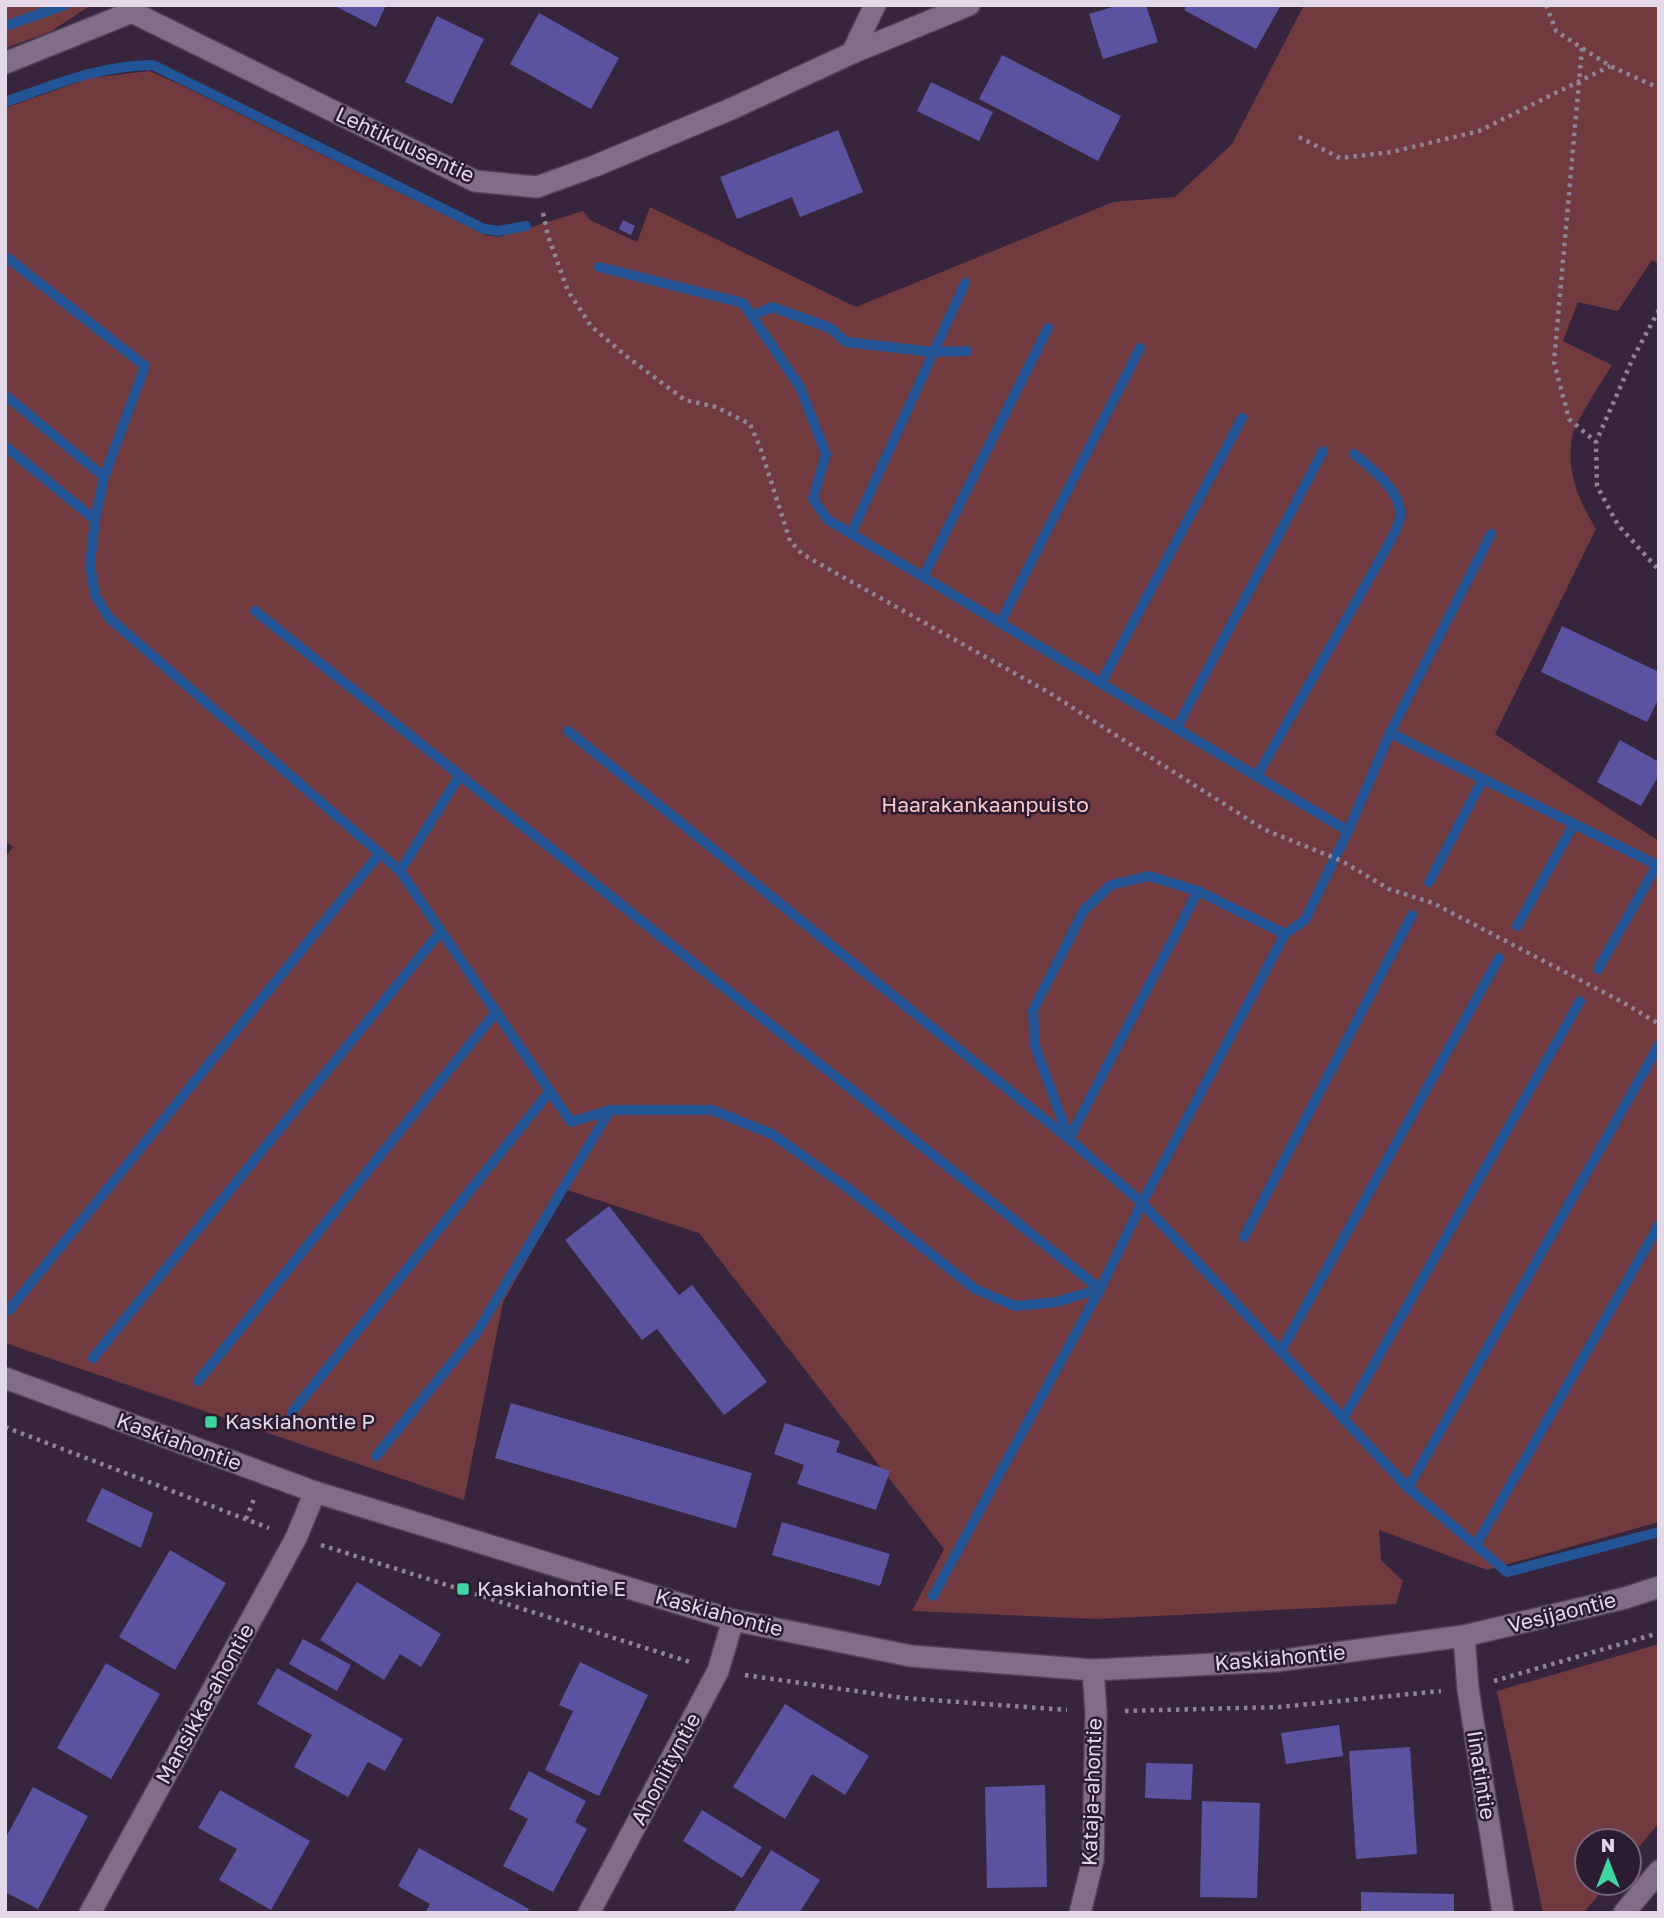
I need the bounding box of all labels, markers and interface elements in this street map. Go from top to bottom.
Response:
street label: Lehtikuusentie [332,101,479,188]
park label: Haarakankaanpuisto [881,791,1089,817]
street label: Kaskiahontie [113,1406,245,1476]
place label: Kaskiahontie P [225,1408,375,1434]
marker: Kaskiahontie P [203,1414,219,1430]
place label: Kaskiahontie E [477,1575,626,1601]
marker: Kaskiahontie E [455,1581,471,1597]
street label: Kaskiahontie [653,1583,786,1642]
street label: Vesijaontie [1505,1586,1619,1638]
street label: Mansikka-ahontie [149,1619,259,1788]
street label: Kaskiahontie [1213,1638,1346,1676]
street label: Ahoniityntie [625,1708,706,1829]
street label: Kataja-ahontie [1075,1718,1107,1866]
street label: Iinatintie [1462,1728,1502,1821]
north arrow [1573,1827,1643,1897]
text: N [1601,1833,1615,1856]

